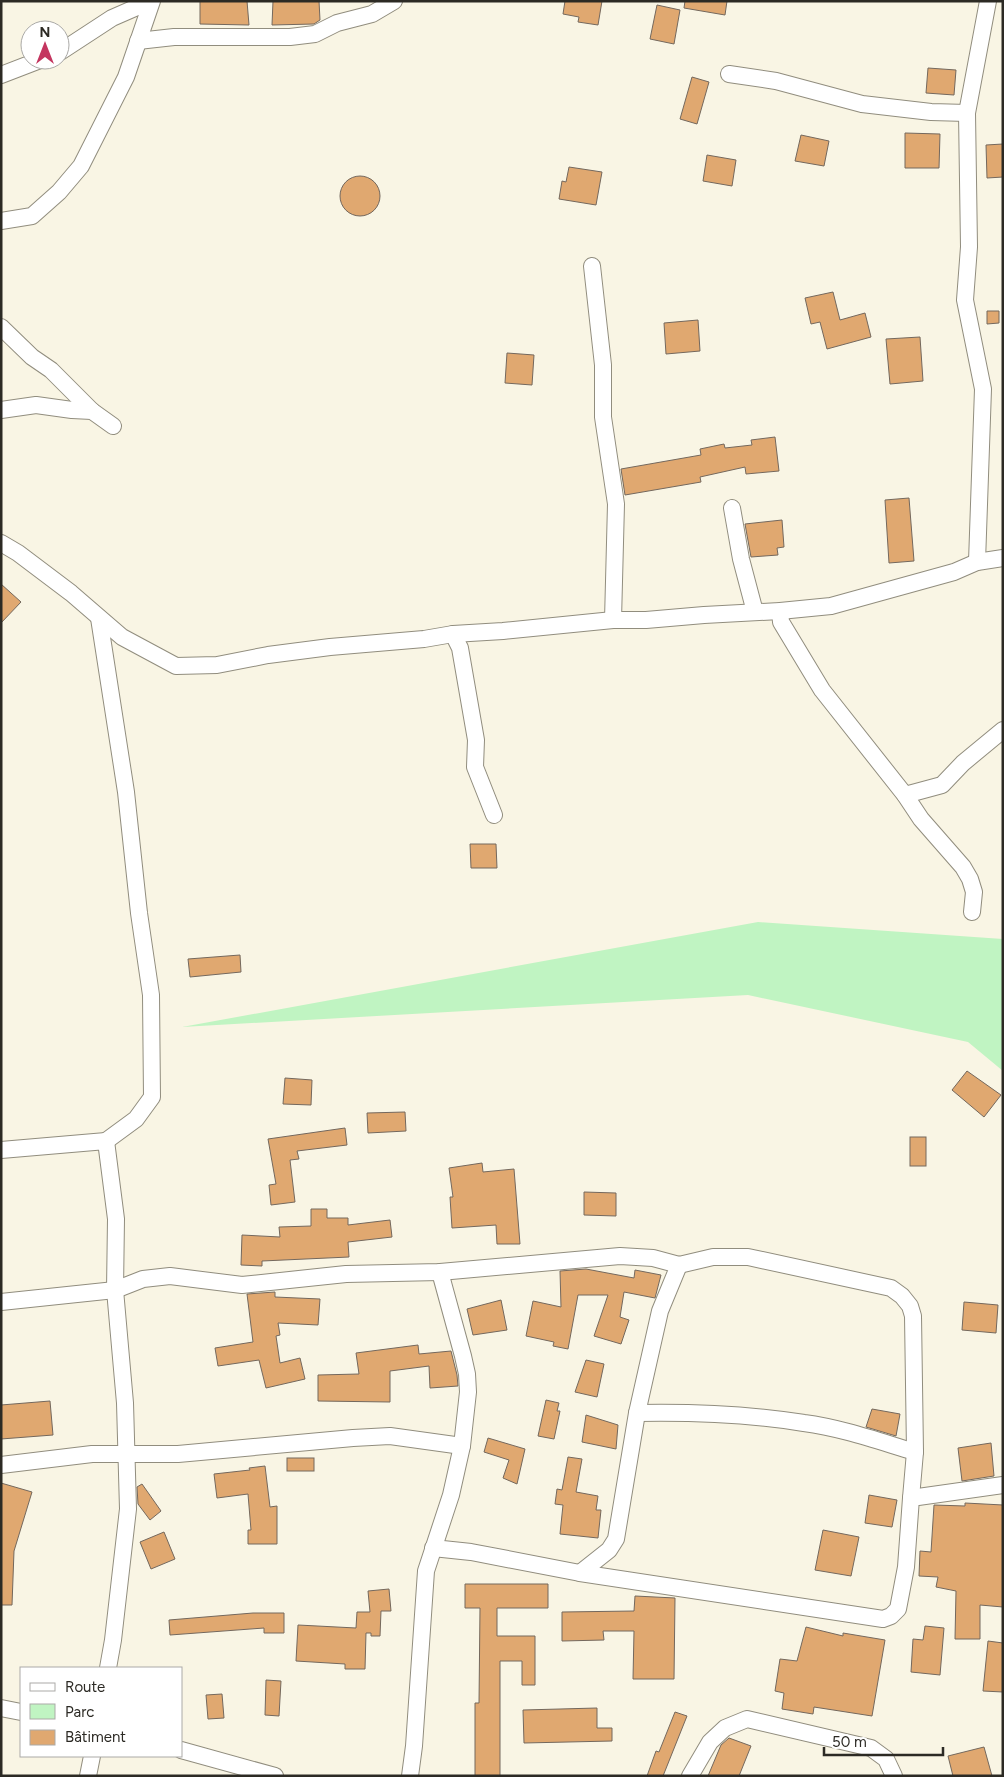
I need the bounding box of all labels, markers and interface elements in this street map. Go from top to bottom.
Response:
north arrow [20,20,70,70]
text: N [40,24,50,41]
legend [20,1667,182,1757]
text: Route [65,1678,105,1696]
text: Parc [65,1703,94,1721]
scale bar [824,1724,943,1756]
text: Bâtiment [65,1728,126,1746]
text: 50 m [832,1733,867,1751]

